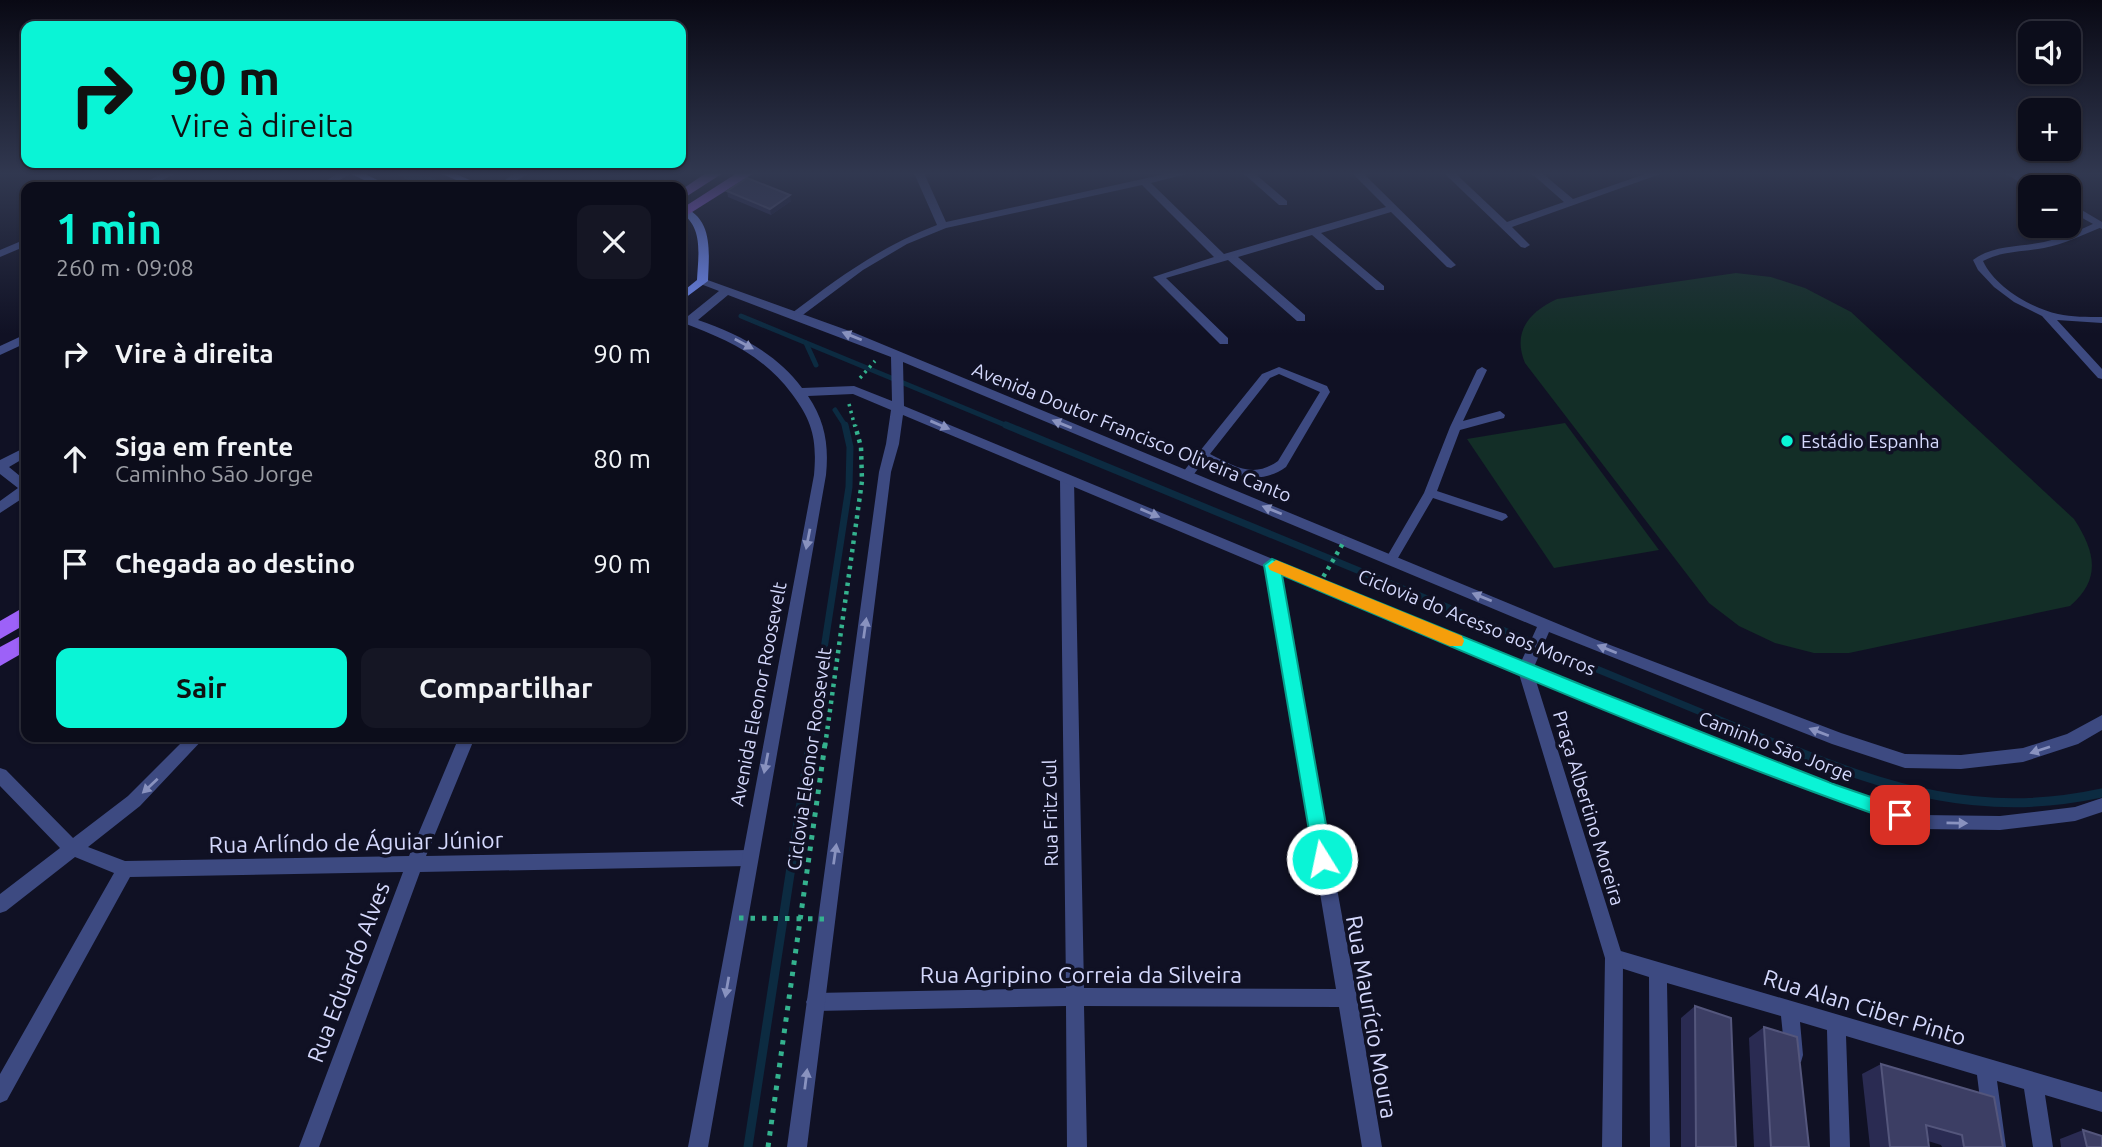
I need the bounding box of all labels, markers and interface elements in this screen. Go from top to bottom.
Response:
map controls [2018,21,2081,238]
button: sound [2018,21,2081,84]
icon: right [56,49,147,140]
text: 90 m [171,49,280,104]
button: + [2018,98,2081,161]
text: Vire à direita [171,107,354,143]
button: − [2018,175,2081,238]
text: 1 min [56,205,162,252]
button: close [577,205,651,279]
text: 260 m · 09:08 [56,255,194,280]
one-way arrow [841,331,862,342]
icon: right [56,335,94,373]
one-way arrow [734,338,754,350]
text: Vire à direita [115,339,274,368]
text: 90 m [593,339,651,368]
street label: Avenida Doutor Francisco Oliveira Canto [969,358,1295,506]
one-way arrow [1051,418,1072,429]
one-way arrow [930,420,951,431]
place label: Estádio Espanha [1801,430,1940,452]
text: Siga em frente [115,432,293,461]
marker: Estádio Espanha [1779,433,1795,449]
icon: ahead [56,440,94,478]
text: 80 m [593,444,651,473]
text: Caminho São Jorge [115,461,313,486]
one-way arrow [1262,504,1283,515]
one-way arrow [1139,508,1160,519]
one-way arrow [802,528,813,550]
icon: arrive [56,545,94,583]
text: Chegada ao destino [115,549,355,578]
text: 90 m [593,549,651,578]
street label: Ciclovia do Acesso aos Morros [1355,564,1599,680]
street label: Avenida Eleonor Roosevelt [725,579,791,808]
one-way arrow [1472,591,1493,602]
one-way arrow [859,617,870,639]
one-way arrow [1596,644,1617,655]
street label: Ciclovia Eleonor Roosevelt [782,646,836,872]
button: Sair [56,648,347,728]
button: Compartilhar [361,648,651,728]
street label: Caminho São Jorge [1696,706,1856,786]
street label: Praça Albertino Moreira [1549,708,1629,908]
one-way arrow [1808,726,1829,737]
one-way arrow [2029,745,2050,755]
one-way arrow [761,752,772,774]
street label: Rua Fritz Gul [1038,759,1062,867]
one-way arrow [142,777,159,793]
pin [1870,785,1930,845]
icon: arrive [1881,796,1919,834]
one-way arrow [1946,817,1968,828]
position arrow [1285,822,1359,896]
street label: Rua Arlíndo de Águiar Júnior [208,826,504,857]
one-way arrow [830,843,841,865]
street label: Rua Eduardo Alves [302,878,394,1066]
street label: Rua Maurício Moura [1342,913,1402,1121]
street label: Rua Agripino Correia da Silveira [920,962,1242,987]
street label: Rua Alan Ciber Pinto [1761,964,1969,1050]
one-way arrow [721,976,732,998]
one-way arrow [800,1068,811,1090]

